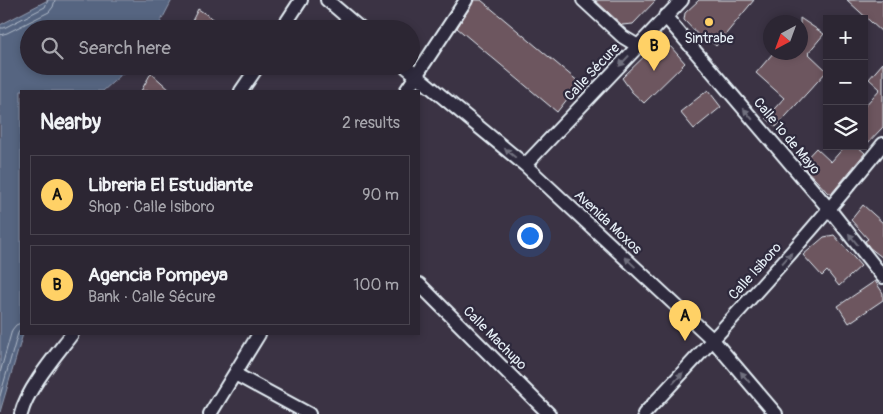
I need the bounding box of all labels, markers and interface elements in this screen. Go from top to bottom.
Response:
north arrow [763,15,808,60]
map controls [823,15,868,150]
button: + [823,15,868,60]
marker: Sintrabe [703,16,715,28]
search box [20,20,420,75]
pin: B [638,30,670,71]
place label: Sintrabe [684,30,734,47]
icon: search [38,34,66,62]
text: Search here [78,36,171,60]
street label: Calle Sécure [561,39,623,105]
one-way arrow [618,54,630,66]
button: − [823,60,868,105]
street label: Calle 1º de Mayo [750,94,824,178]
button: layers [823,105,868,150]
one-way arrow [743,108,754,121]
text: Nearby [40,109,101,136]
text: 2 results [342,113,400,133]
one-way arrow [503,147,516,158]
text: Libreria El Estudiante [88,173,253,197]
text: A [52,185,62,205]
text: 90 m [362,185,399,205]
street label: Avenida Moxos [571,186,646,258]
text: Shop · Calle Isiboro [88,197,214,217]
your location [517,223,543,249]
one-way arrow [847,233,858,246]
street label: Calle Isiboro [725,239,785,303]
one-way arrow [781,253,793,265]
one-way arrow [624,256,636,268]
text: Agencia Pompeya [88,263,228,287]
text: B [52,275,62,295]
text: 100 m [353,275,399,295]
text: Bank · Calle Sécure [88,287,215,307]
pin: A [669,300,701,341]
street label: Calle Machupo [460,303,531,374]
one-way arrow [739,370,750,383]
one-way arrow [672,372,683,385]

